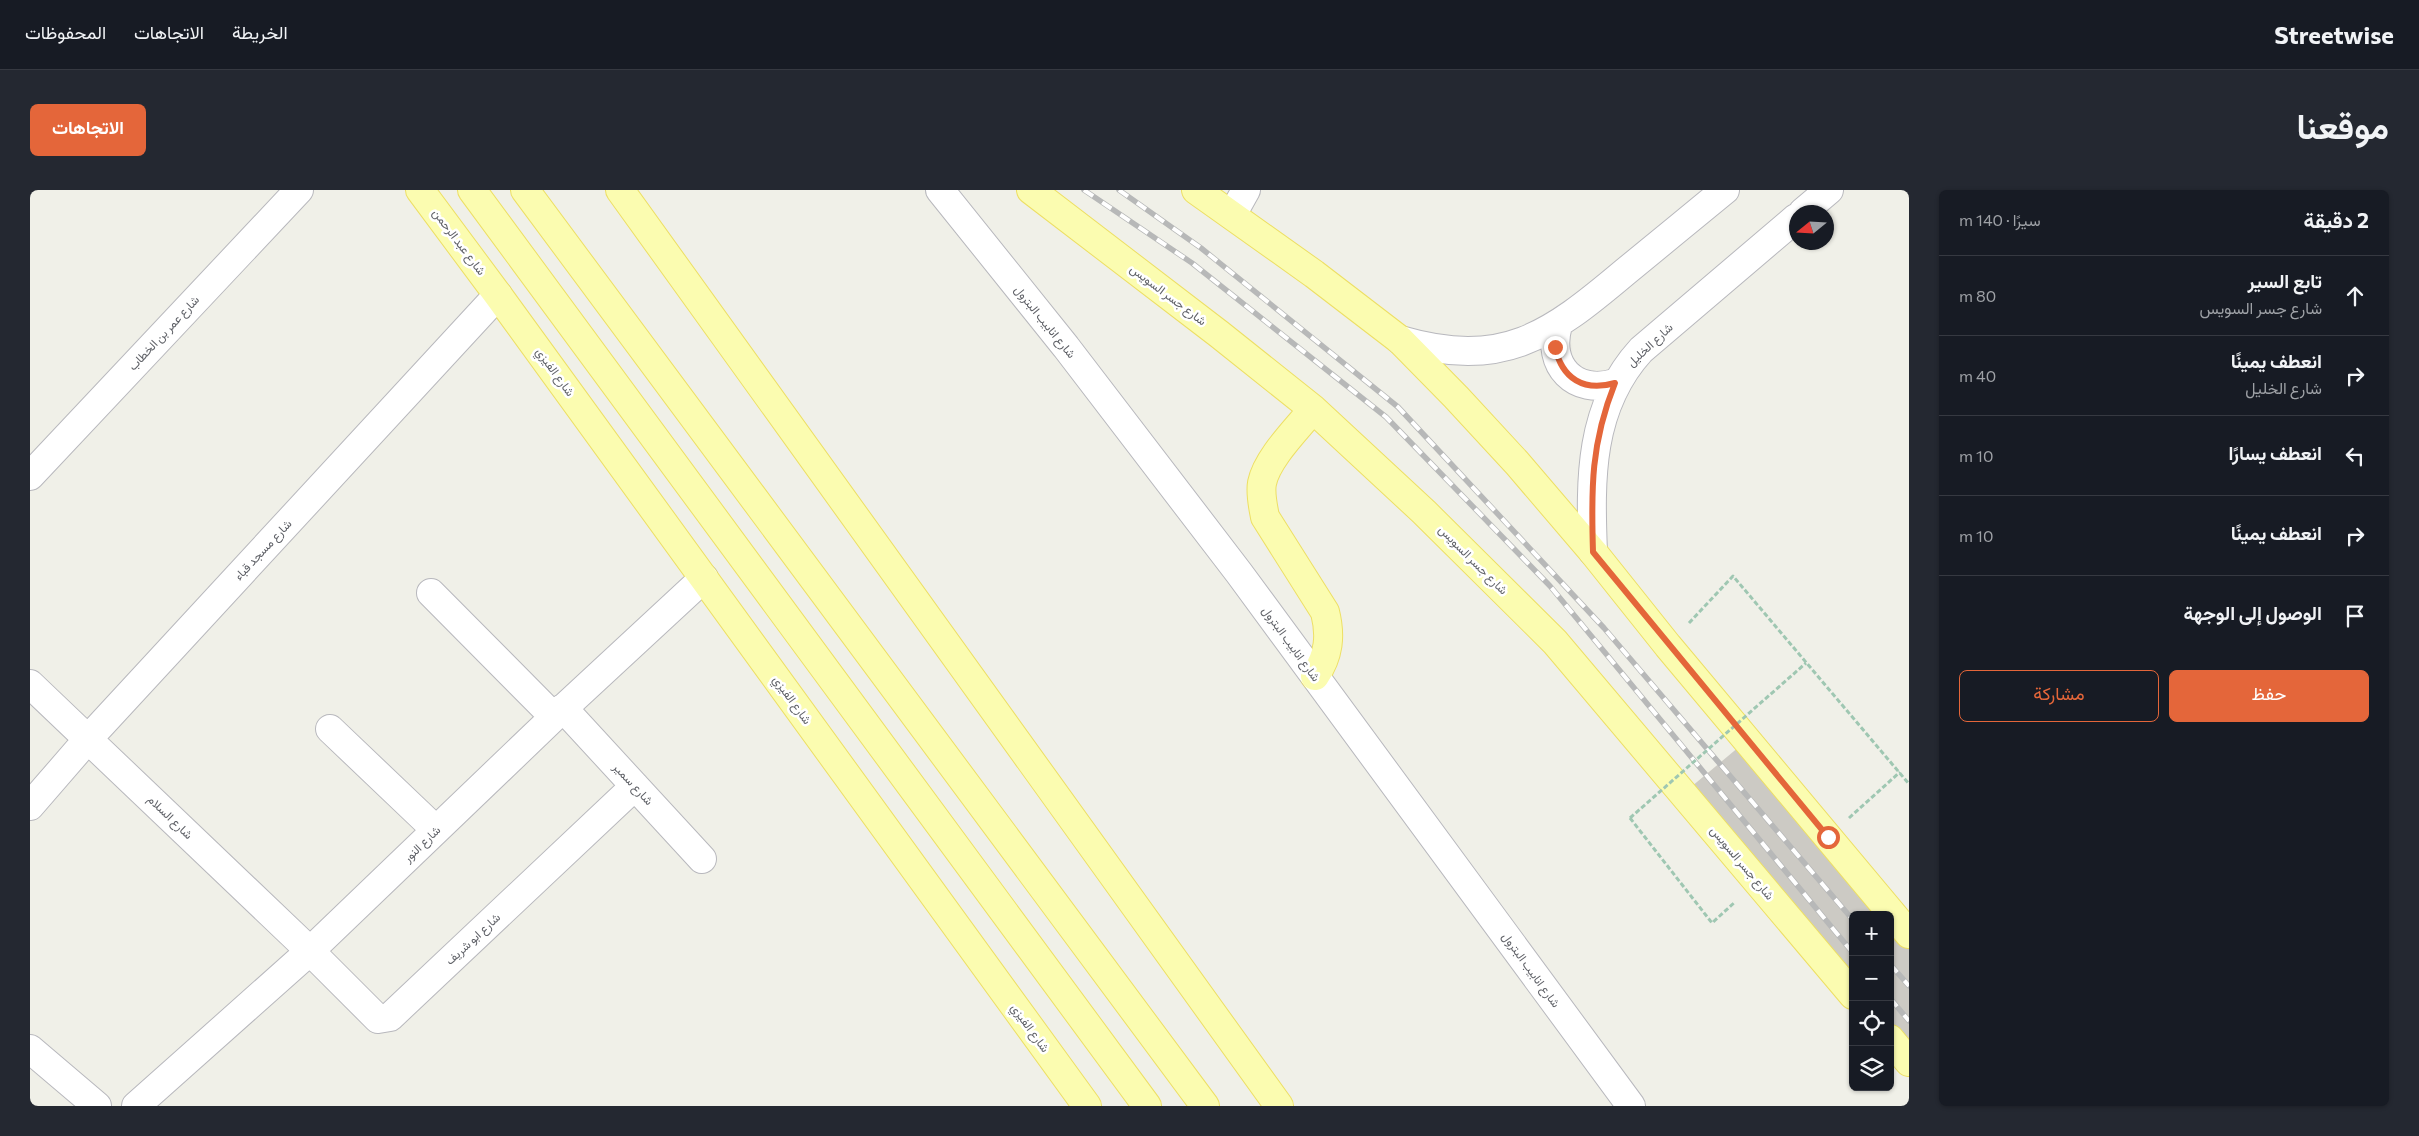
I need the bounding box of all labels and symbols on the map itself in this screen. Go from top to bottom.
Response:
north arrow [1789,205,1834,250]
street label: شارع عبد الرحمن [428,206,489,279]
street label: شارع جسر السويس [1126,261,1209,330]
street label: شارع انابيب البترول [1010,282,1079,362]
street label: شارع عمر بن الخطاب [125,292,204,375]
street label: شارع الخليل [1624,320,1677,371]
route end [1544,336,1567,359]
street label: شارع الفيزي [530,344,578,401]
street label: شارع مسجد قباء [231,516,296,584]
street label: شارع جسر السويس [1434,522,1511,599]
street label: شارع انابيب البترول [1257,603,1324,685]
street label: شارع الفيزي [767,672,815,729]
street label: شارع سمير [608,759,657,809]
street label: شارع السلام [143,791,196,843]
street label: شارع النور [399,822,445,867]
street label: شارع جسر السويس [1706,823,1778,904]
route start [1817,826,1840,849]
street label: شارع ابو شريف [442,909,505,969]
street label: شارع انابيب البترول [1497,929,1564,1011]
street label: شارع الفيزي [1005,1000,1053,1057]

